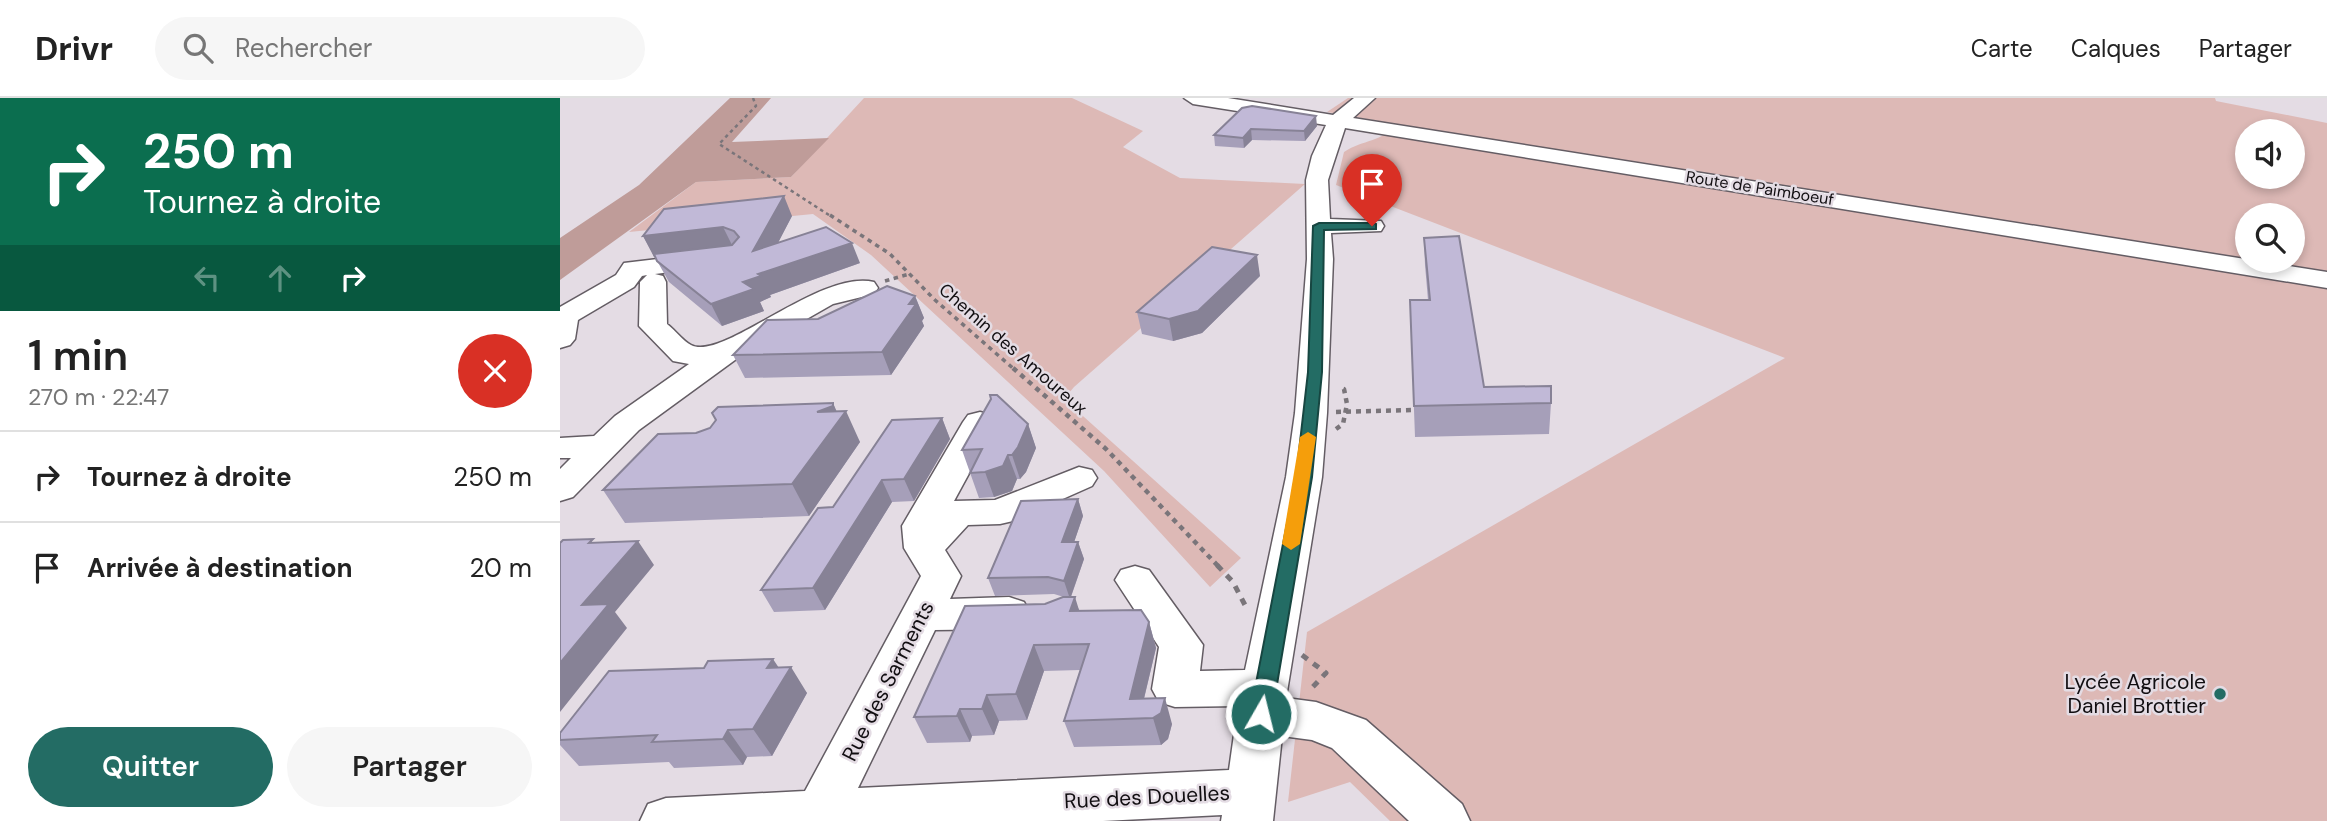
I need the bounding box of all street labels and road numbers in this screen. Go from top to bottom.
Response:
street label: Route de Paimboeuf [1685,166,1835,210]
street label: Chemin des Amoureux [934,278,1092,420]
street label: Rue des Sarments [836,596,940,766]
street label: Rue des Douelles [1063,779,1231,815]

